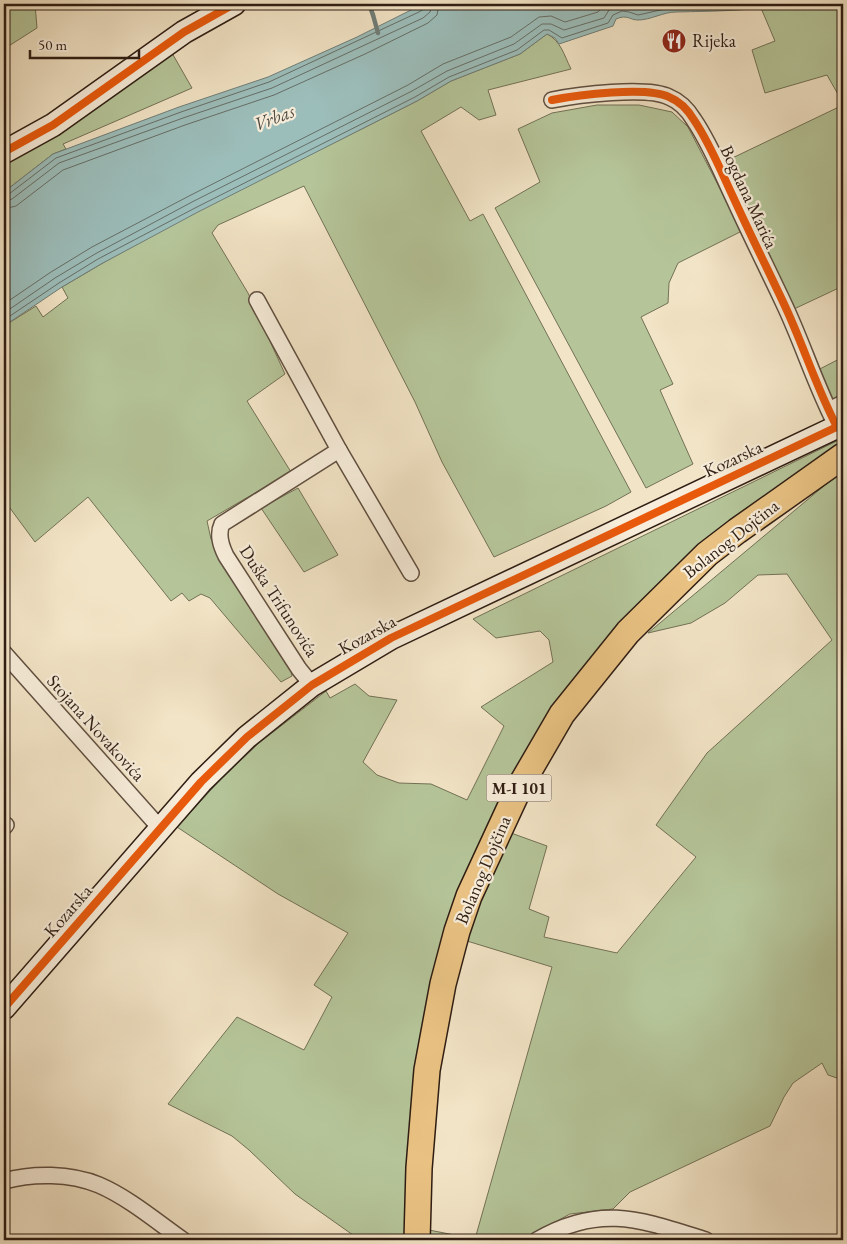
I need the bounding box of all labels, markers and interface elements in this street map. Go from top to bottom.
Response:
scale bar [30,28,139,60]
restaurant icon: Rijeka [661,28,687,54]
place label: Rijeka [692,29,737,52]
text: 50 m [38,35,67,54]
water label: Vrbas [250,98,299,137]
street label: Bogdana Marića [715,141,784,253]
street label: Kozarska [700,435,767,482]
street label: Bolanog Dojčina [678,493,784,583]
street label: Duška Trifunovića [235,541,325,662]
street label: Kozarska [334,609,400,660]
street label: Stojana Novakovića [42,670,151,786]
road number: M-I 101 [486,774,552,801]
street label: Bolanog Dojčina [449,811,516,927]
street label: Kozarska [38,879,97,942]

